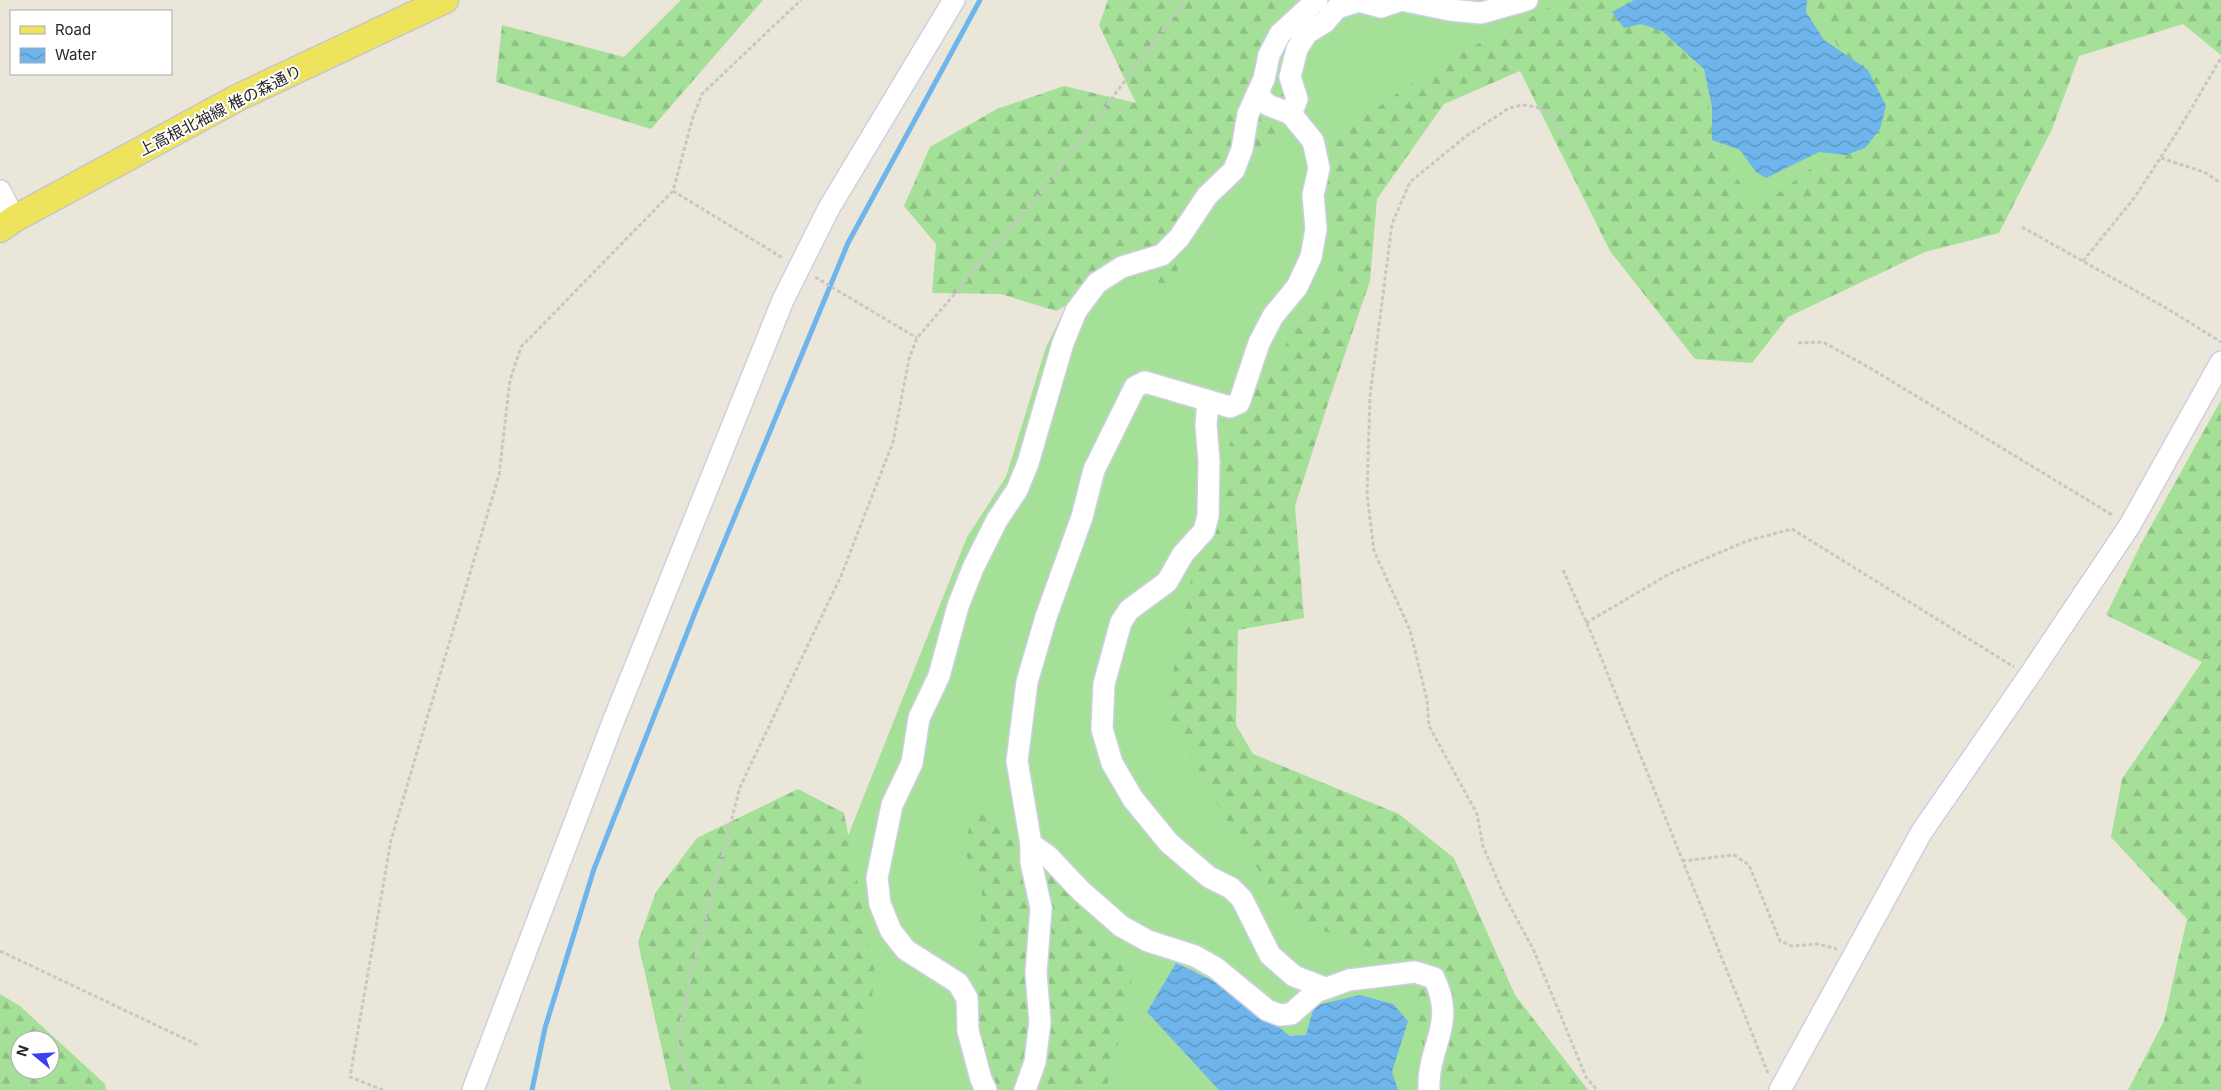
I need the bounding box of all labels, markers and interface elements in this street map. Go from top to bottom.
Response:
legend [10,10,172,75]
text: Road [55,20,91,39]
text: Water [55,45,97,64]
street label: 上高根北袖線 椎の森通り [135,60,305,160]
north arrow [10,1030,60,1080]
text: N [12,1043,32,1059]

